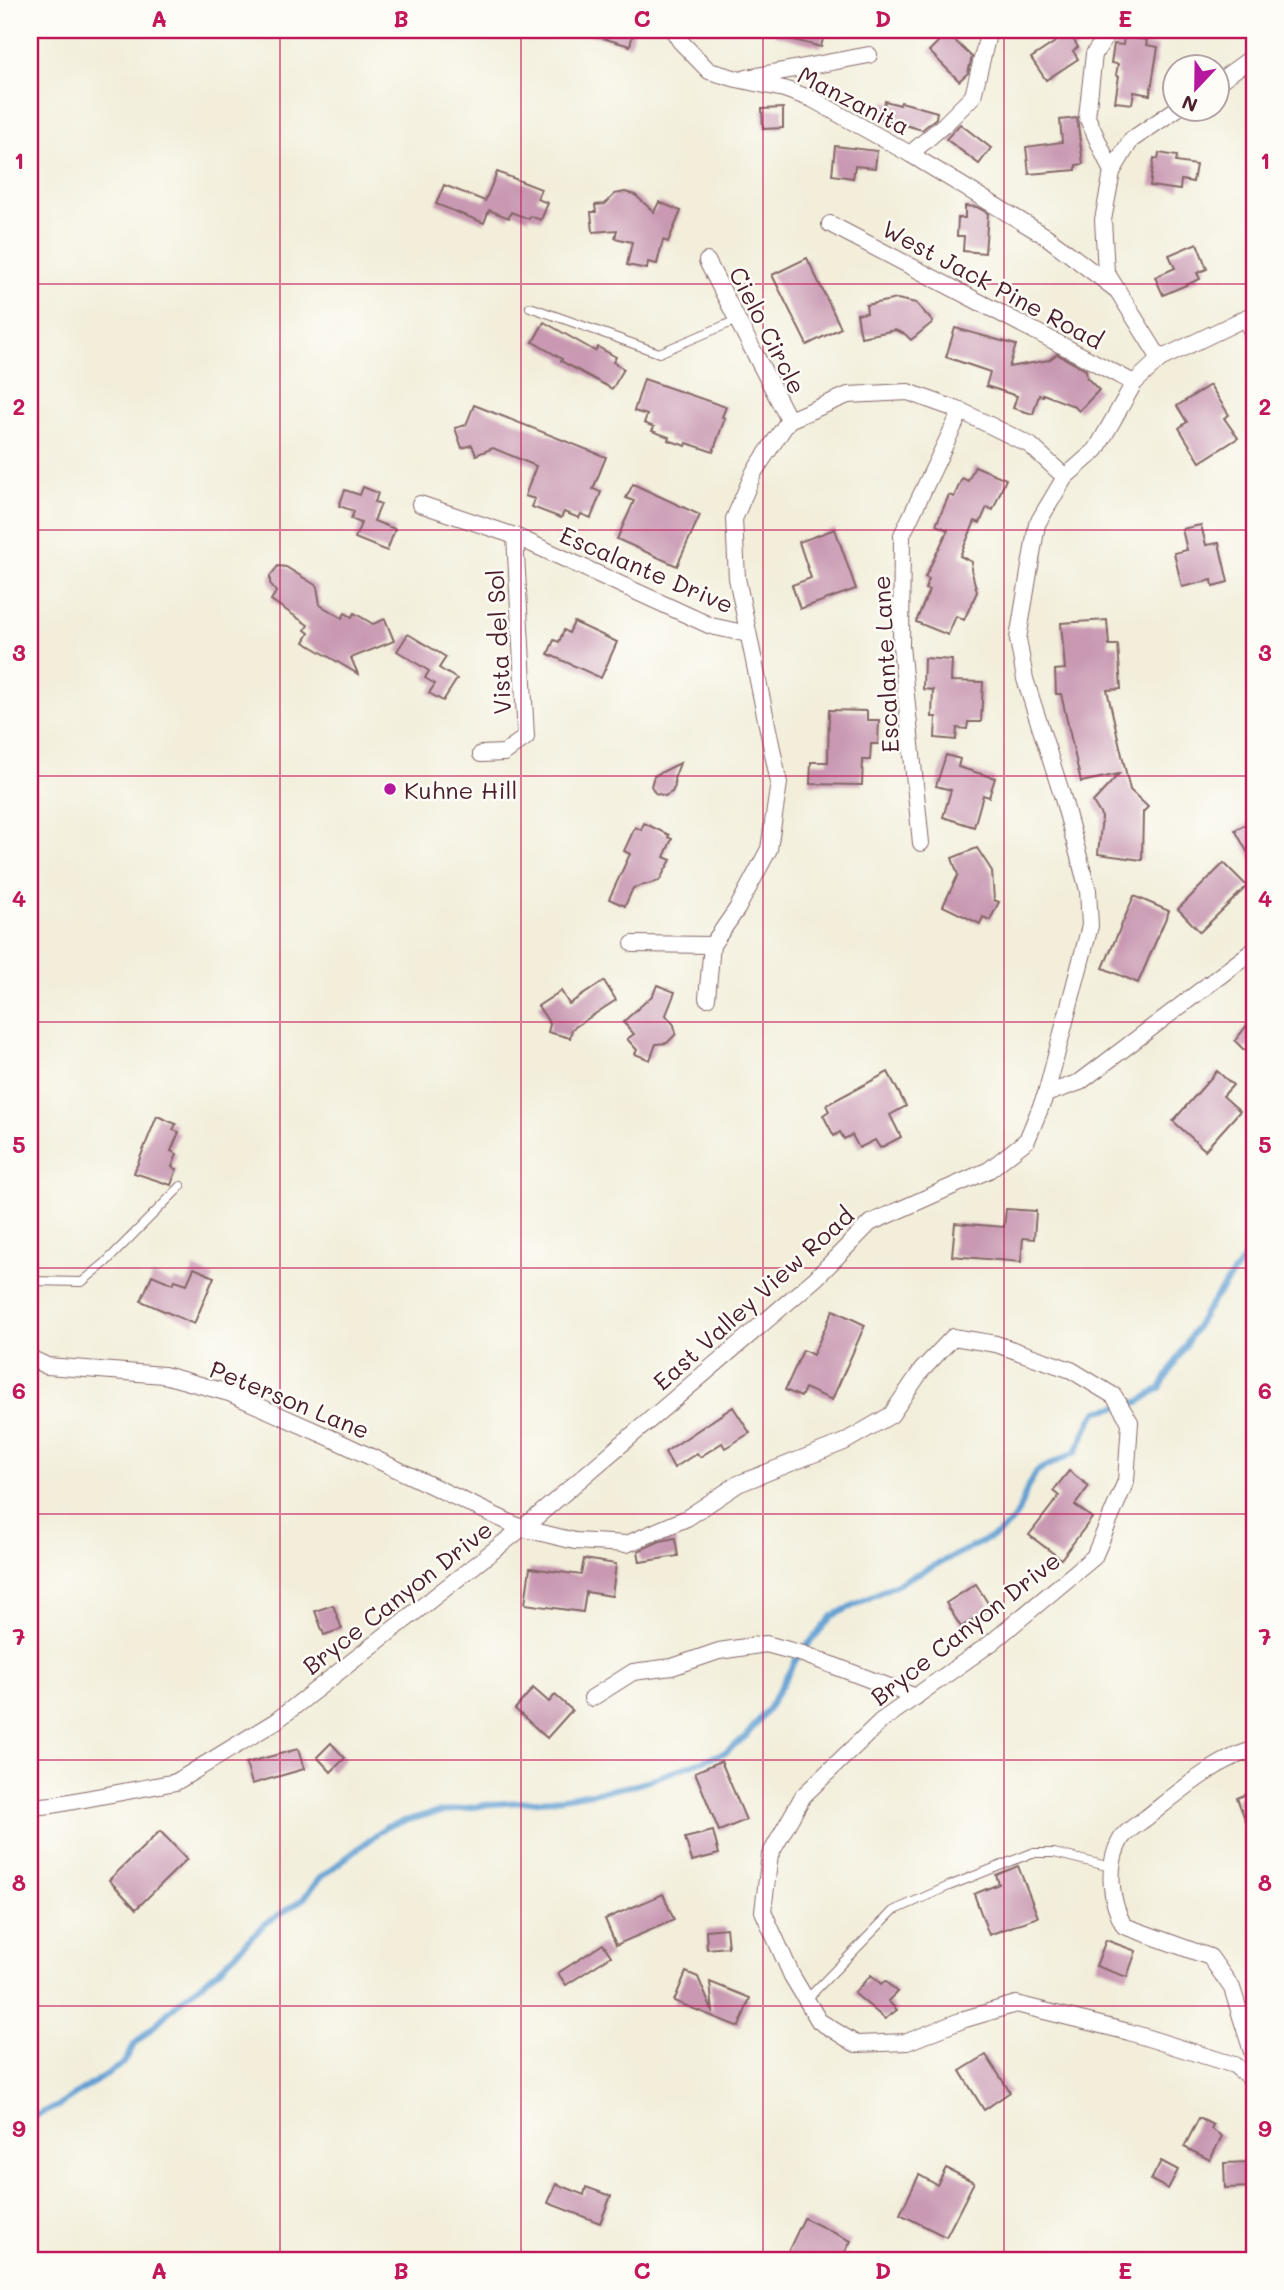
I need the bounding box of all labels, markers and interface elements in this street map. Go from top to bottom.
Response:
text: A [151,3,167,33]
text: B [393,3,409,33]
text: C [633,3,651,33]
text: D [875,3,891,33]
text: E [1118,3,1132,33]
north arrow [1162,52,1232,122]
street label: Manzanita [793,59,915,141]
text: N [1178,90,1201,119]
text: 1 [14,145,24,175]
text: 1 [1260,145,1270,175]
street label: West Jack Pine Road [877,213,1109,355]
street label: Cielo Circle [723,261,813,399]
text: 2 [13,391,25,421]
text: 2 [1259,391,1271,421]
street label: Escalante Drive [556,519,738,619]
street label: Vista del Sol [479,569,517,715]
street label: Escalante Lane [865,575,905,753]
text: 3 [12,637,26,667]
text: 3 [1258,637,1272,667]
place label: Kuhne Hill [404,774,518,805]
marker: Kuhne Hill [382,781,398,797]
text: 4 [12,883,26,913]
text: 4 [1258,883,1272,913]
text: 5 [12,1129,26,1159]
text: 5 [1258,1129,1272,1159]
street label: East Valley View Road [646,1200,860,1396]
street label: Peterson Lane [206,1353,374,1445]
text: 6 [12,1375,26,1405]
text: 6 [1258,1375,1272,1405]
street label: Bryce Canyon Drive [296,1513,498,1681]
street label: Bryce Canyon Drive [864,1544,1066,1712]
text: 7 [13,1621,26,1651]
text: 7 [1259,1621,1272,1651]
text: 8 [12,1867,26,1897]
text: 8 [1258,1867,1272,1897]
text: 9 [12,2113,26,2143]
text: 9 [1258,2113,1272,2143]
text: A [151,2255,167,2285]
text: B [393,2255,409,2285]
text: C [633,2255,651,2285]
text: D [875,2255,891,2285]
text: E [1118,2255,1132,2285]

